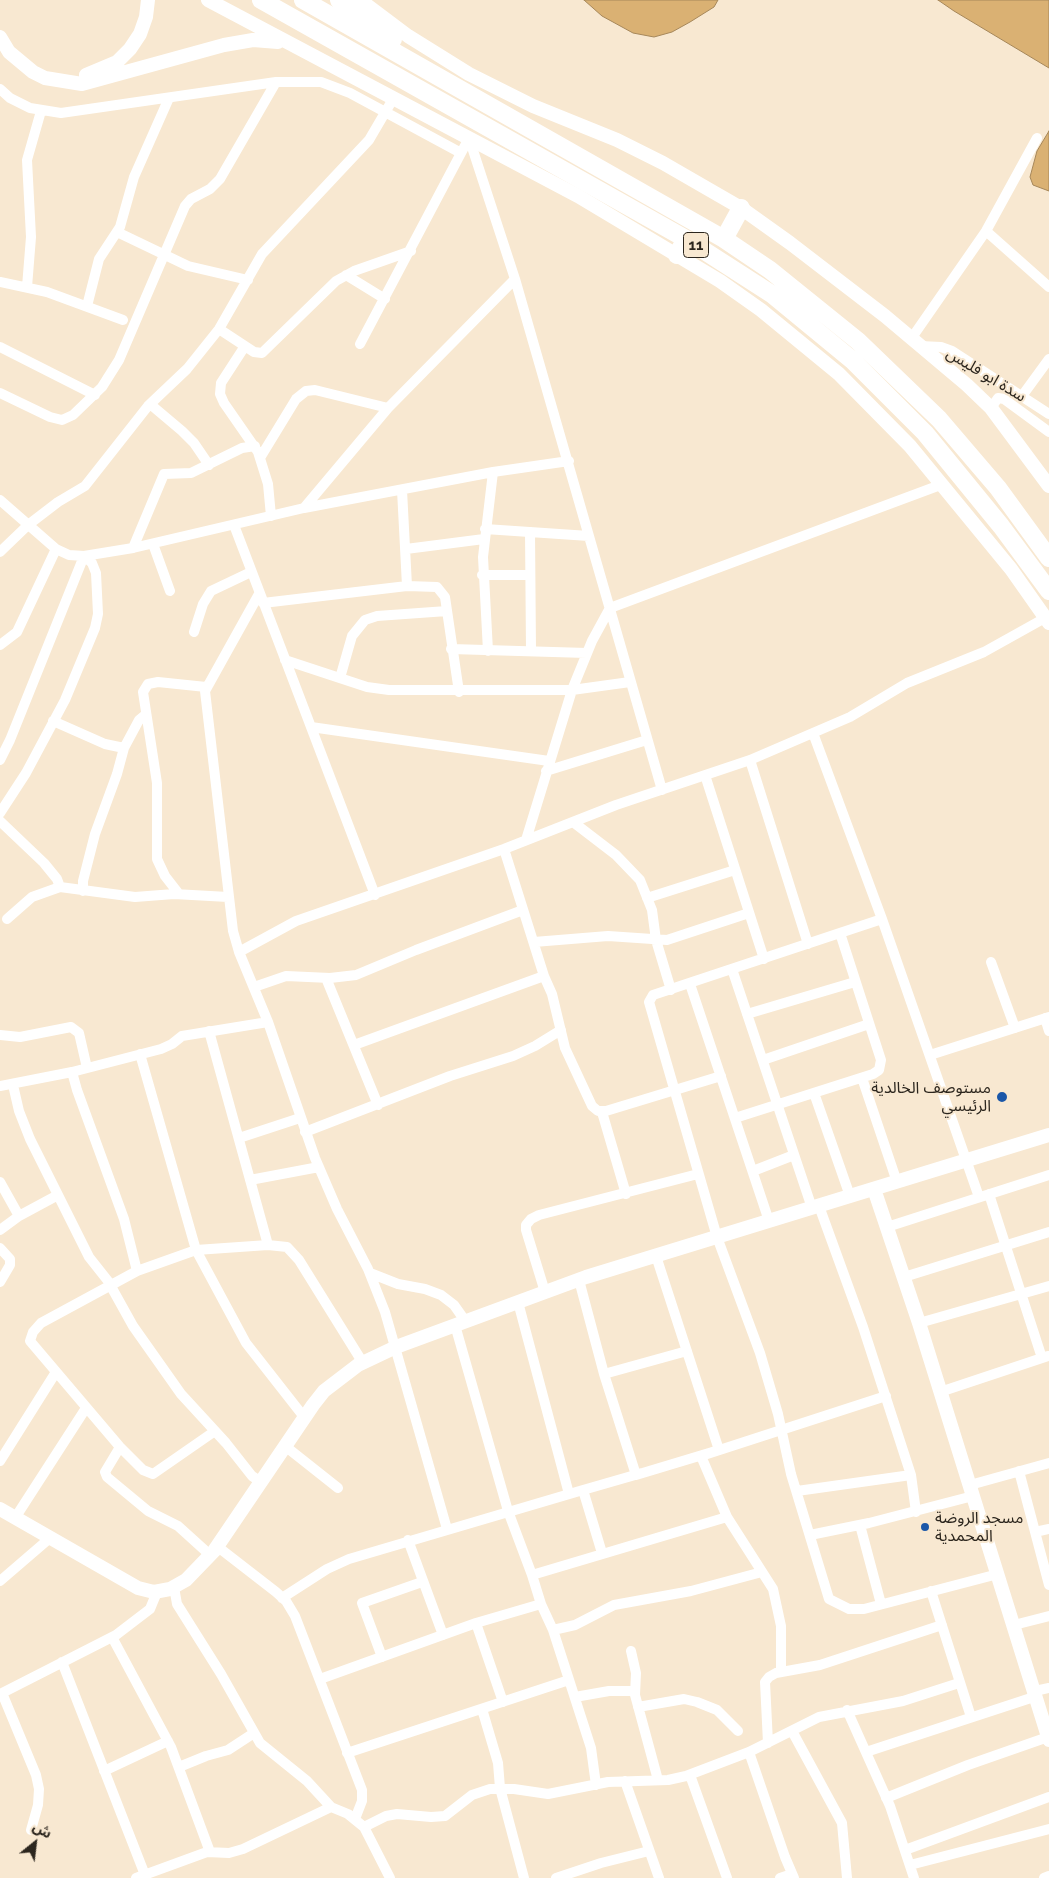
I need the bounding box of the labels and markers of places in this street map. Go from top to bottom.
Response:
place label: مستوصف الخالدية الرئيسي [871,1078,991,1116]
marker: مستوصف الخالدية الرئيسي [995,1090,1009,1104]
place label: مسجد الروضة المحمدية [935,1508,1023,1546]
marker: مسجد الروضة المحمدية [919,1521,931,1533]

